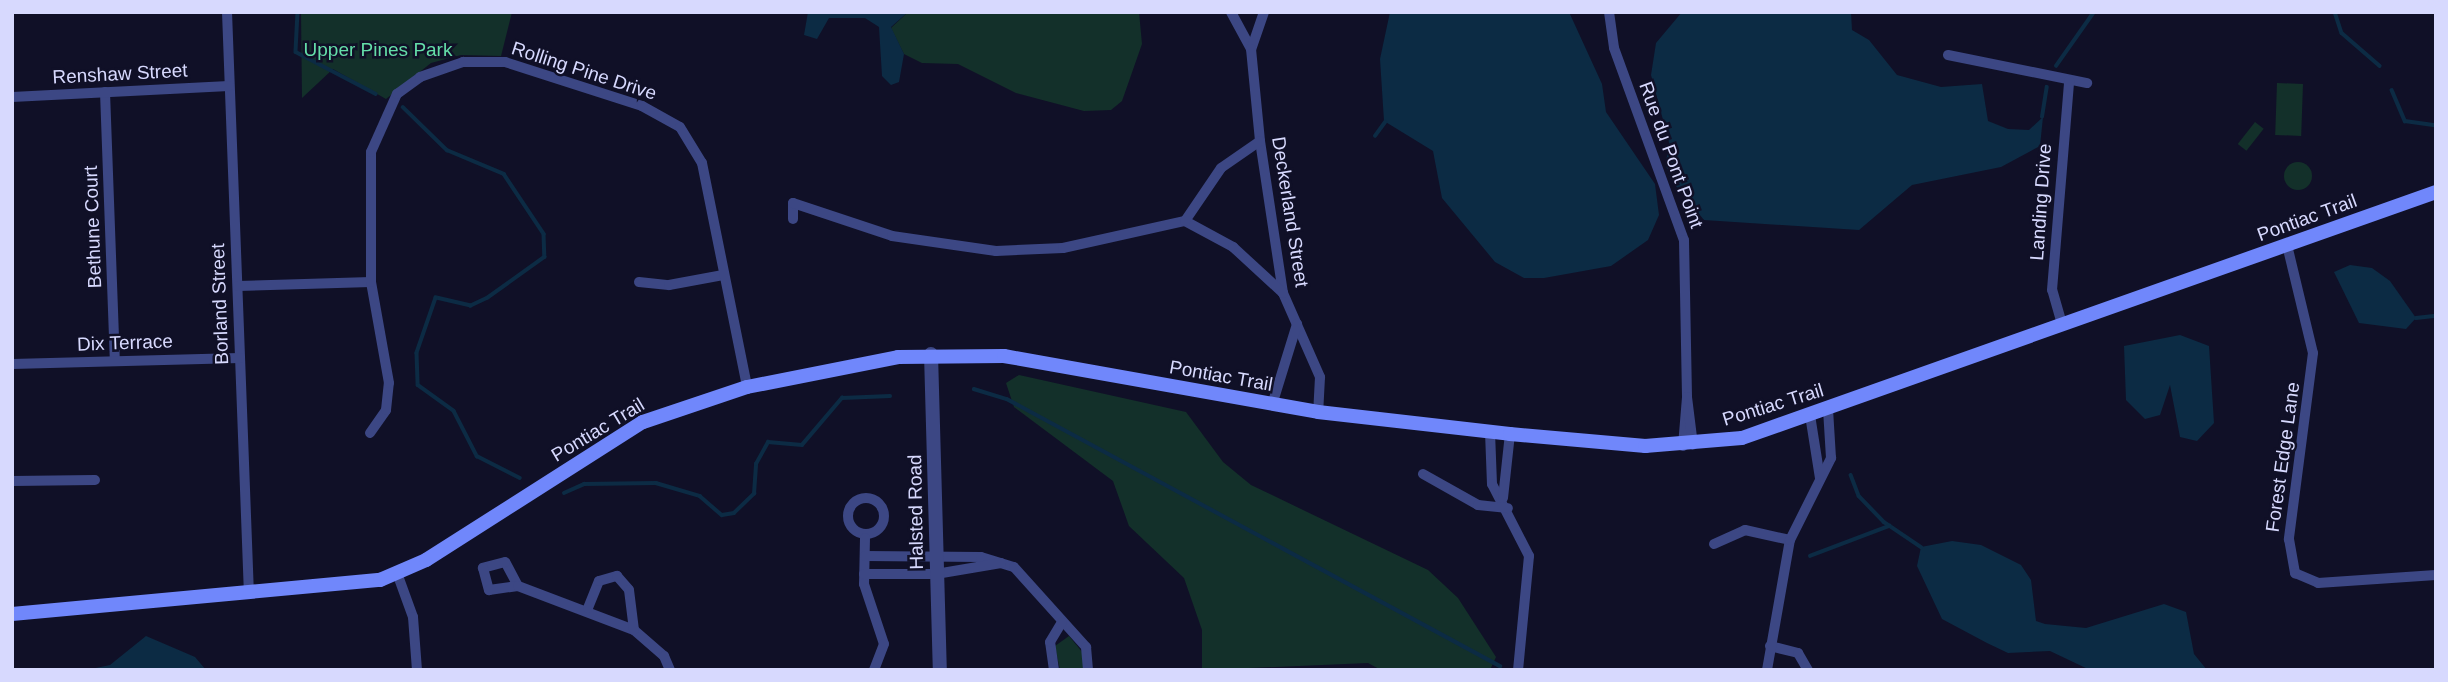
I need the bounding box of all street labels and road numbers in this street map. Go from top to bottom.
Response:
street label: Rolling Pine Drive [509,37,659,105]
street label: Renshaw Street [52,59,188,89]
street label: Rue du Pont Point [1634,79,1708,231]
street label: Deckerland Street [1267,135,1313,289]
street label: Landing Drive [2026,143,2056,261]
street label: Bethune Court [79,165,107,289]
street label: Pontiac Trail [2254,189,2360,247]
street label: Borland Street [206,243,234,365]
street label: Dix Terrace [77,330,173,356]
street label: Pontiac Trail [1167,356,1275,396]
street label: Pontiac Trail [1720,379,1826,431]
street label: Forest Edge Lane [2261,381,2305,533]
street label: Pontiac Trail [547,393,649,467]
street label: Halsted Road [904,454,928,570]

